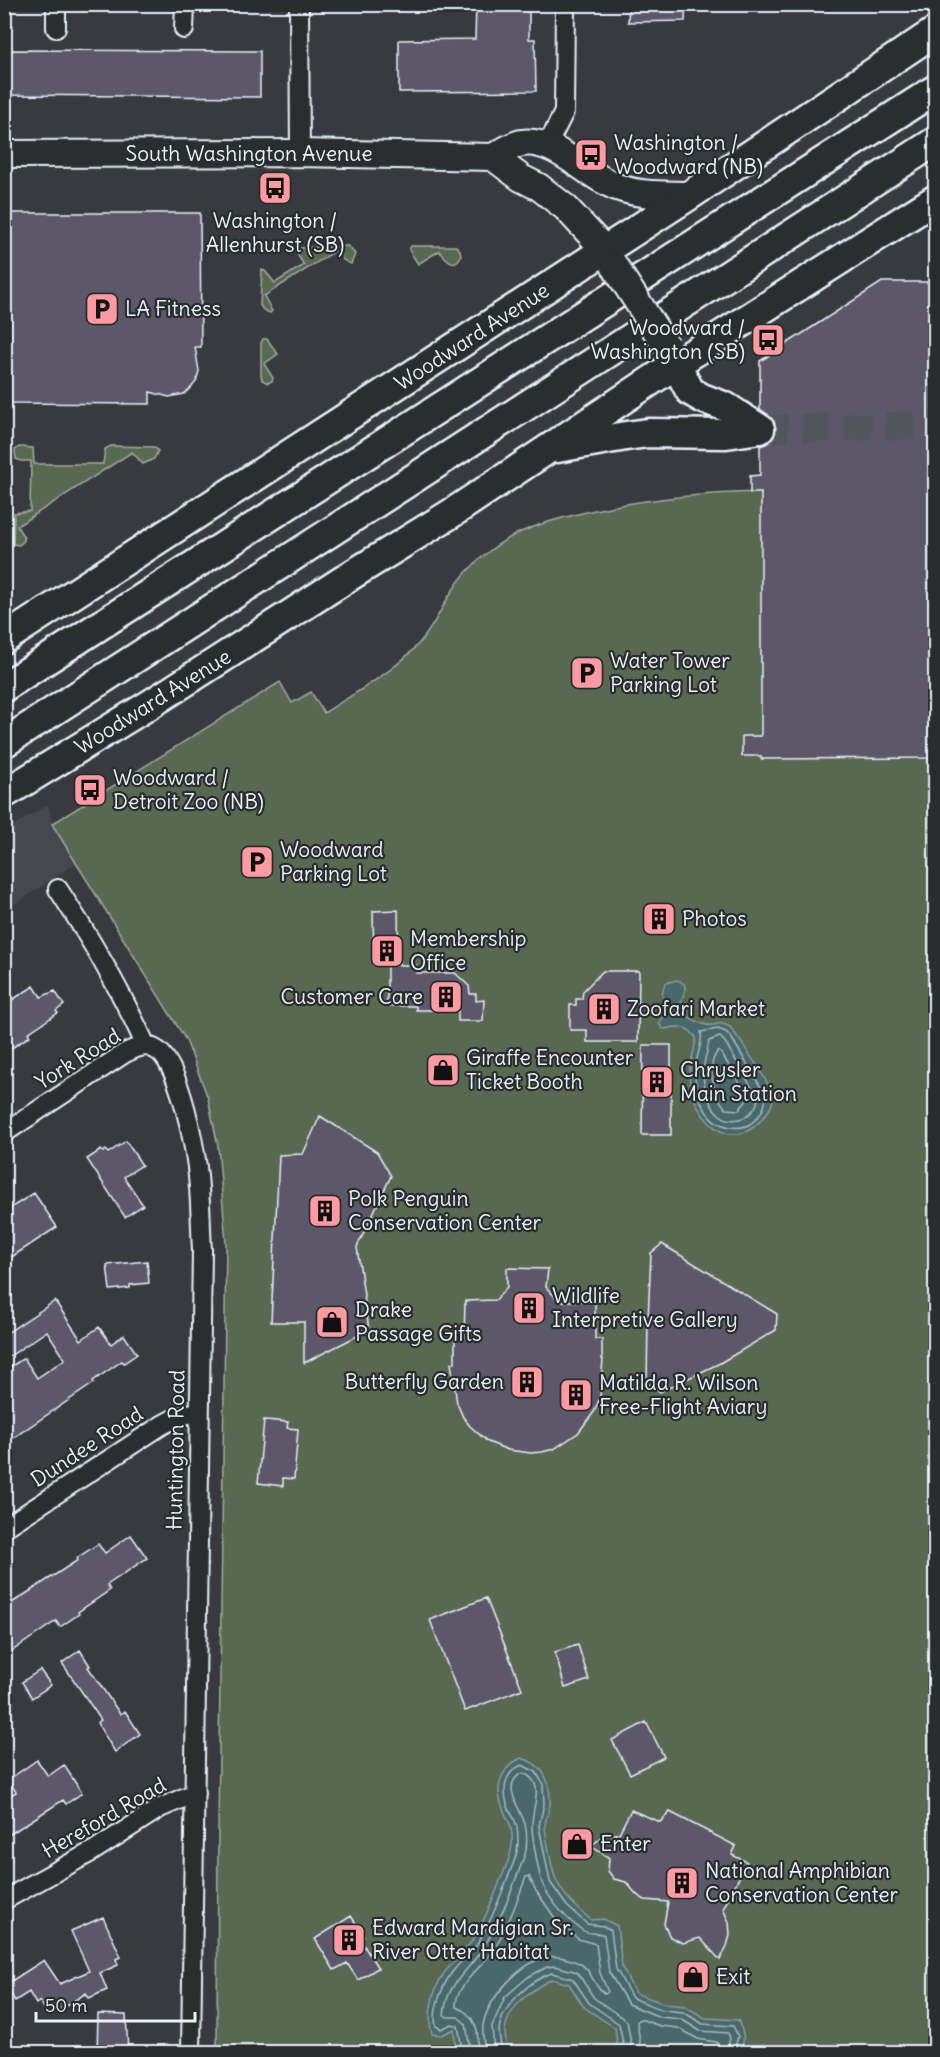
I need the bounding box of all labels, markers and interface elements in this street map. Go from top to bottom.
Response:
place label: Washington / Woodward (NB) [614,129,763,180]
bus stop icon: Washington / Woodward (NB) [573,137,609,173]
street label: South Washington Avenue [125,140,373,167]
bus stop icon: Washington / Allenhurst (SB) [257,170,293,206]
place label: Washington / Allenhurst (SB) [206,207,344,258]
street label: Woodward Avenue [389,277,554,397]
parking icon: LA Fitness [84,291,120,327]
place label: LA Fitness [125,295,221,322]
place label: Woodward / Washington (SB) [591,314,745,365]
bus stop icon: Woodward / Washington (SB) [750,322,786,358]
street label: Woodward Avenue [70,643,236,760]
place label: Water Tower Parking Lot [610,647,730,698]
parking icon: Water Tower Parking Lot [569,655,605,691]
place label: Woodward / Detroit Zoo (NB) [113,764,264,815]
bus stop icon: Woodward / Detroit Zoo (NB) [72,772,108,808]
place label: Woodward Parking Lot [280,836,387,887]
parking icon: Woodward Parking Lot [239,844,275,880]
building icon: Photos [641,901,677,937]
place label: Photos [682,905,747,932]
place label: Membership Office [410,925,526,976]
building icon: Membership Office [369,933,405,969]
building icon: Customer Care [428,979,464,1015]
place label: Customer Care [281,983,423,1010]
building icon: Zoofari Market [586,991,622,1027]
place label: Zoofari Market [627,995,765,1022]
street label: York Road [30,1022,125,1095]
place label: Giraffe Encounter Ticket Booth [466,1044,634,1095]
shop icon: Giraffe Encounter Ticket Booth [425,1052,461,1088]
place label: Chrysler Main Station [680,1056,797,1107]
building icon: Chrysler Main Station [639,1064,675,1100]
place label: Polk Penguin Conservation Center [348,1185,542,1236]
building icon: Polk Penguin Conservation Center [307,1193,343,1229]
place label: Wildlife Interpretive Gallery [552,1282,738,1333]
building icon: Wildlife Interpretive Gallery [511,1290,547,1326]
place label: Drake Passage Gifts [355,1296,482,1347]
shop icon: Drake Passage Gifts [314,1304,350,1340]
building icon: Butterfly Garden [509,1364,545,1400]
place label: Butterfly Garden [344,1368,504,1395]
place label: Matilda R. Wilson Free-Flight Aviary [599,1369,767,1420]
street label: Huntington Road [161,1370,190,1530]
building icon: Matilda R. Wilson Free-Flight Aviary [558,1377,594,1413]
street label: Dundee Road [26,1400,148,1493]
street label: Hereford Road [37,1771,171,1864]
shop icon: Enter [559,1826,595,1862]
place label: Enter [600,1830,651,1857]
place label: National Amphibian Conservation Center [705,1857,899,1908]
building icon: National Amphibian Conservation Center [664,1865,700,1901]
place label: Edward Mardigian Sr. River Otter Habitat [372,1914,574,1965]
building icon: Edward Mardigian Sr. River Otter Habitat [331,1922,367,1958]
shop icon: Exit [675,1959,711,1995]
place label: Exit [716,1963,750,1990]
scale bar [36,1985,195,2023]
text: 50 m [45,1994,87,2017]

